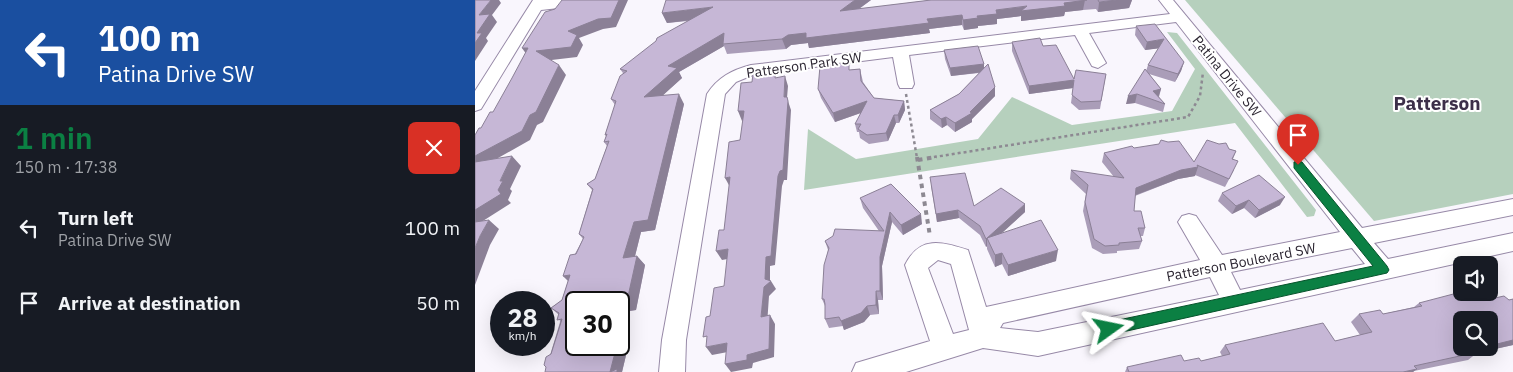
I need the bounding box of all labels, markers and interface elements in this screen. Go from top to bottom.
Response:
text: 100 m [98,15,201,61]
icon: left [15,20,80,85]
street label: Patina Drive SW [1189,32,1266,121]
street label: Patterson Park SW [745,48,863,82]
text: Patina Drive SW [98,59,254,88]
district label: Patterson [1393,91,1481,115]
pin [1277,114,1319,165]
text: 1 min [15,118,93,157]
icon: arrive [1284,121,1312,149]
button: close [408,122,460,174]
text: 150 m · 17:38 [15,157,117,177]
text: Turn left [58,206,134,230]
icon: left [15,214,43,242]
text: 100 m [405,216,460,240]
text: Patina Drive SW [58,230,172,250]
street label: Patterson Boulevard SW [1165,239,1318,285]
map controls [1453,256,1498,356]
button: sound [1453,256,1498,301]
icon: arrive [15,289,43,317]
text: Arrive at destination [58,291,241,315]
text: 50 m [416,291,460,315]
speed limit sign: 30 [565,291,630,356]
text: 28 [507,301,538,334]
position arrow [1082,302,1134,354]
button: search [1453,311,1498,356]
text: km/h [508,328,537,343]

